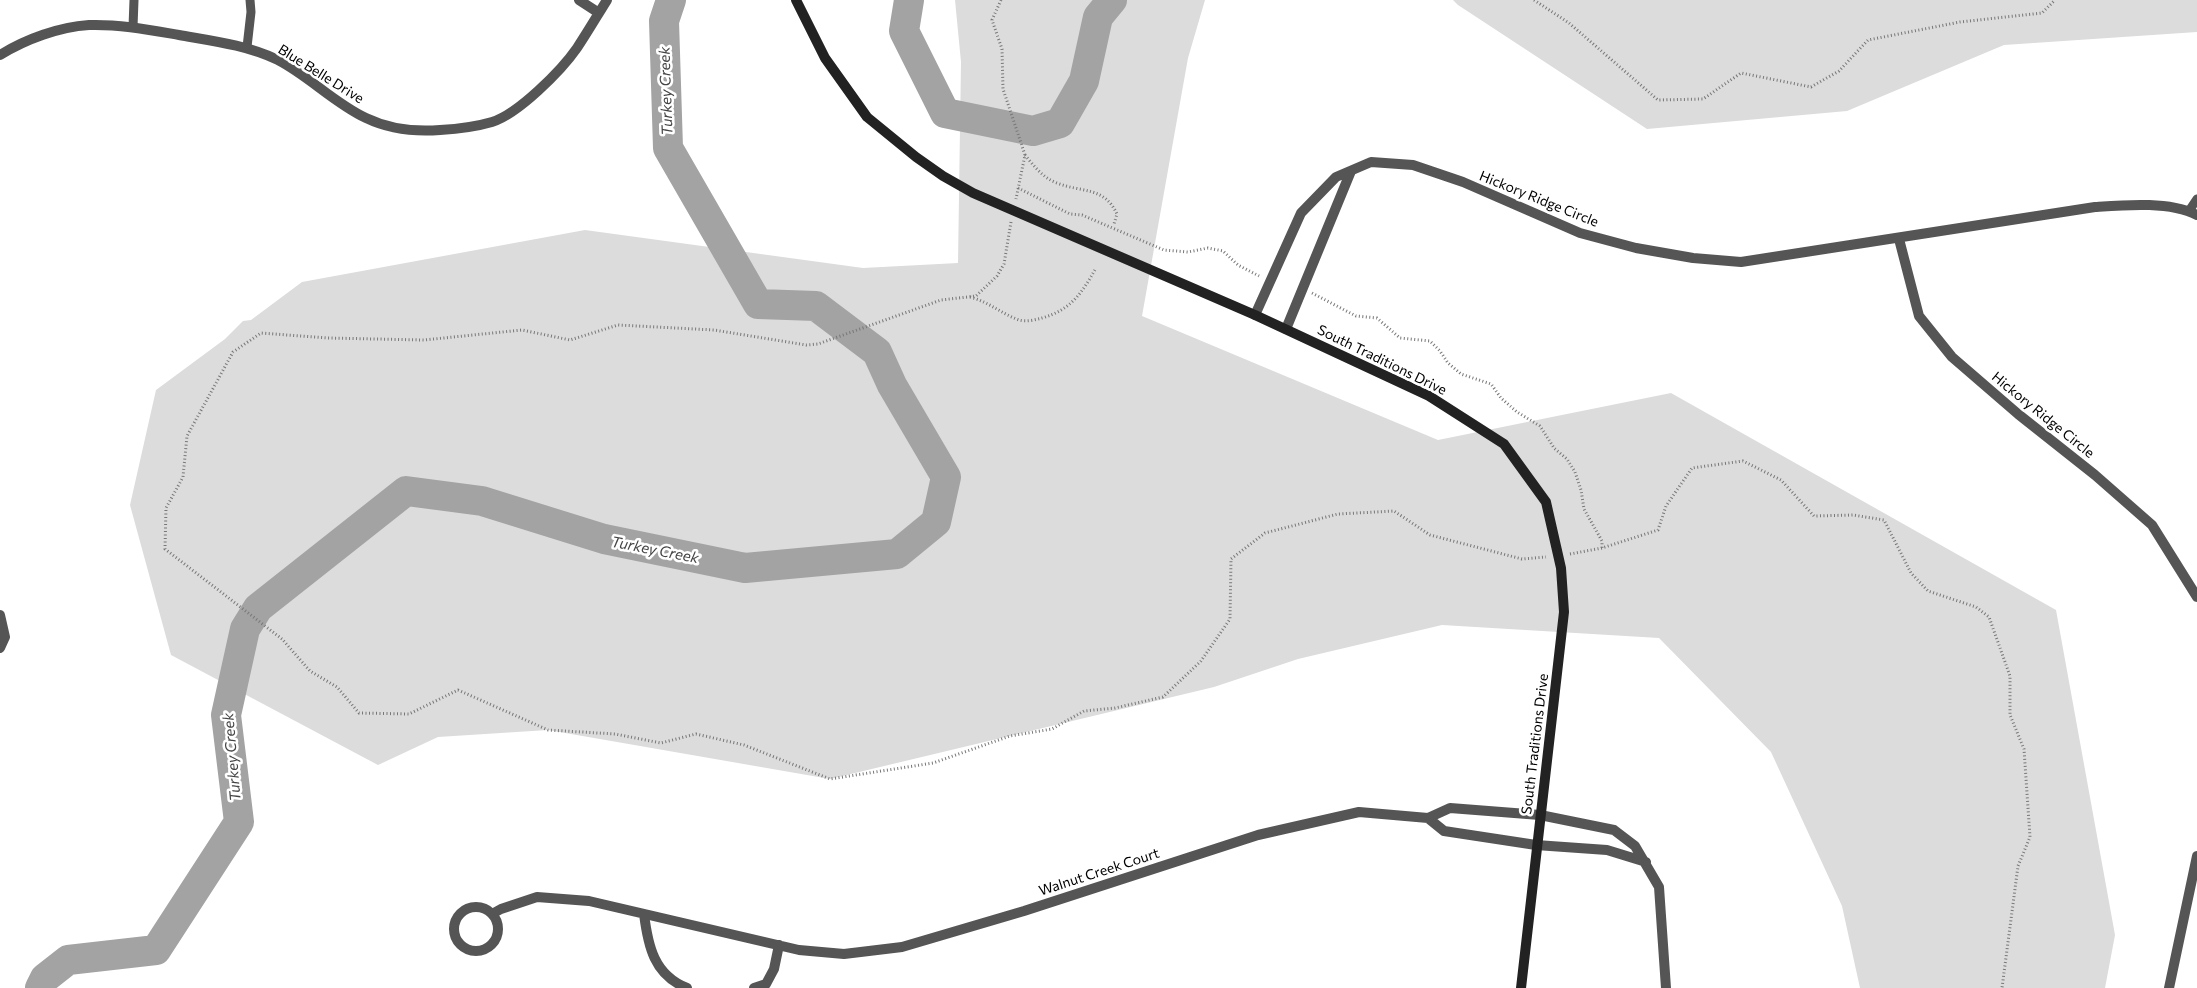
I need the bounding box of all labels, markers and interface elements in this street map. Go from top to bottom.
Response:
street label: Blue Belle Drive [275,41,367,107]
water label: Turkey Creek [655,46,677,136]
street label: Hickory Ridge Circle [1477,167,1601,231]
street label: South Traditions Drive [1315,321,1449,399]
street label: Hickory Ridge Circle [1988,368,2098,462]
water label: Turkey Creek [610,533,700,567]
street label: South Traditions Drive [1518,673,1552,815]
water label: Turkey Creek [219,712,245,802]
street label: Walnut Creek Court [1037,845,1161,899]

